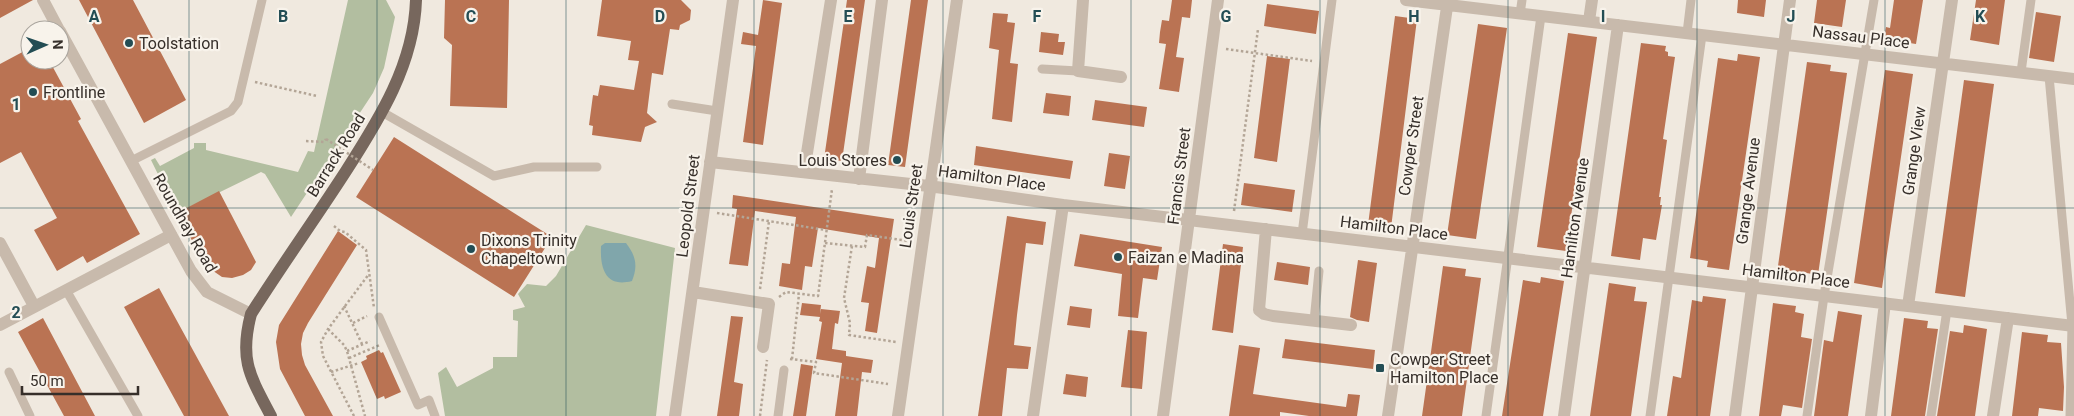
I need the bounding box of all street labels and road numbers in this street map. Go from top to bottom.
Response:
street label: Nassau Place [1811,22,1911,52]
street label: Cowper Street [1395,95,1427,197]
street label: Grange View [1898,105,1930,197]
street label: Barrack Road [303,110,369,200]
street label: Francis Street [1164,126,1194,226]
street label: Grange Avenue [1732,137,1764,245]
street label: Leopold Street [672,154,704,258]
street label: Hamilton Avenue [1557,157,1593,279]
street label: Hamilton Place [937,161,1047,195]
street label: Louis Street [896,163,926,249]
street label: Roundhay Road [149,170,221,276]
street label: Hamilton Place [1339,212,1449,244]
street label: Hamilton Place [1741,260,1851,292]

